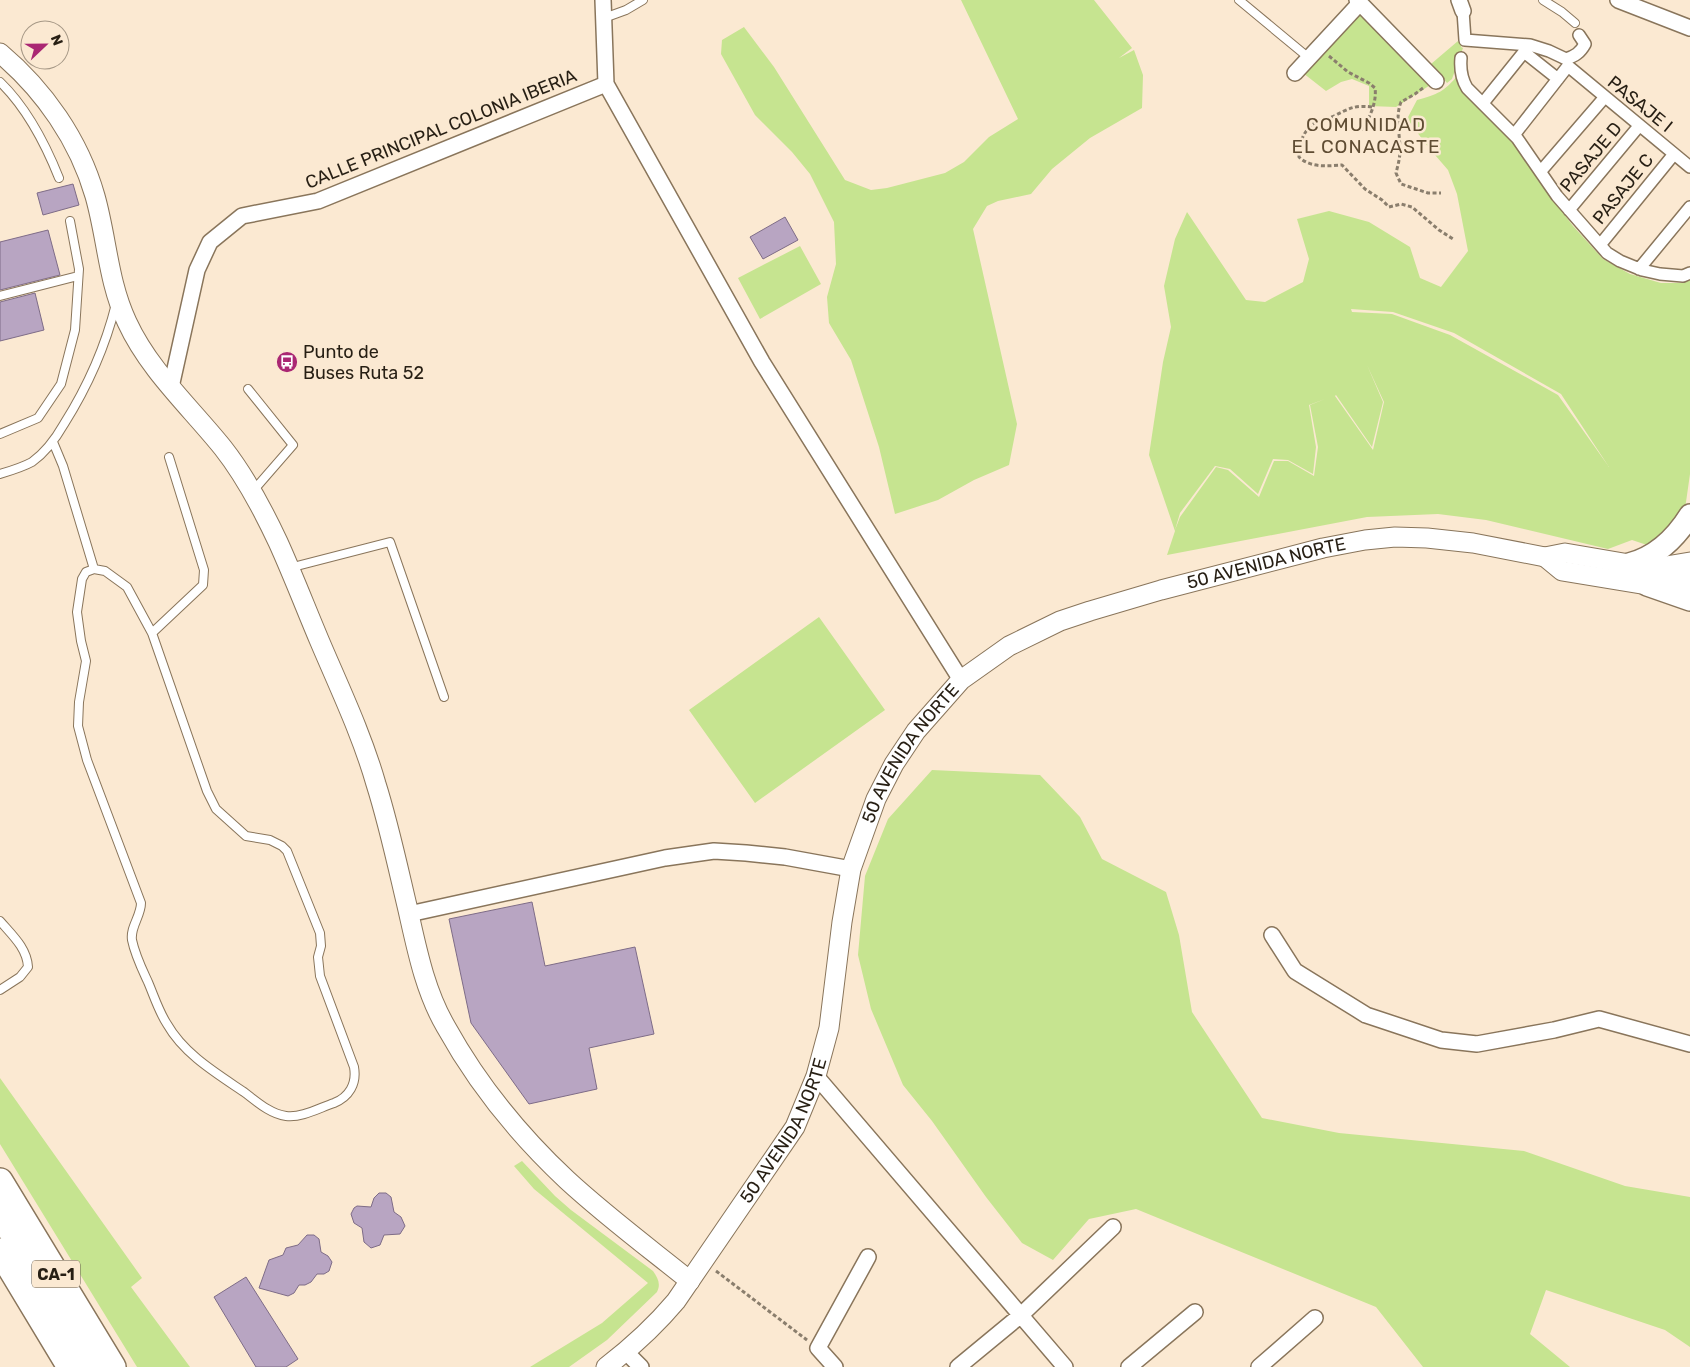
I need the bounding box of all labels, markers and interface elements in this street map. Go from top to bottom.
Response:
north arrow [20,20,70,70]
text: N [47,32,66,48]
street label: CALLE PRINCIPAL COLONIA IBERIA [302,64,580,194]
street label: PASAJE I [1603,71,1677,137]
district label: COMUNIDAD EL CONACASTE [1292,113,1440,158]
street label: PASAJE D [1555,117,1627,197]
street label: PASAJE C [1588,149,1658,229]
place label: Punto de Buses Ruta 52 [303,341,424,384]
bus stop icon: Punto de Buses Ruta 52 [275,350,299,374]
street label: 50 AVENIDA NORTE [1184,533,1348,594]
street label: 50 AVENIDA NORTE [857,679,964,826]
street label: 50 AVENIDA NORTE [735,1055,831,1207]
road number: CA-1 [32,1260,80,1288]

